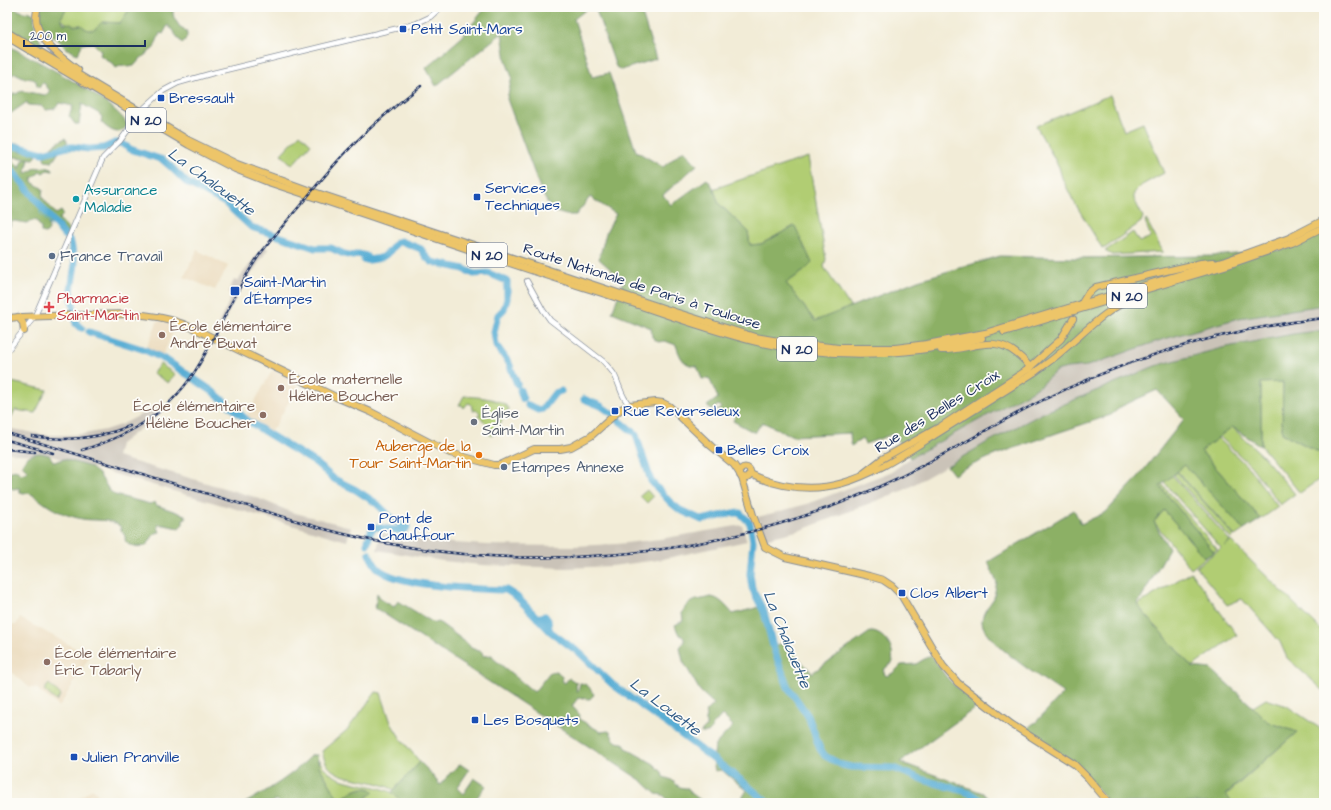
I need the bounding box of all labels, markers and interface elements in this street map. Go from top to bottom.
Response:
place label: Petit Saint-Mars [411,19,523,40]
scale bar [24,22,145,48]
marker: Petit Saint-Mars [398,24,408,34]
text: 200 m [30,28,67,45]
place label: Bressault [169,88,235,109]
marker: Bressault [156,93,166,103]
road number: N 20 [126,108,166,132]
water label: La Chalouette [163,143,261,222]
place label: Services Techniques [485,178,561,216]
place label: Assurance Maladie [84,180,157,218]
marker: Services Techniques [472,192,482,202]
marker: Assurance Maladie [71,194,81,204]
street label: Route Nationale de Paris à Toulouse [520,238,763,335]
road number: N 20 [467,243,507,267]
place label: France Travail [60,246,163,267]
marker: France Travail [47,251,57,261]
place label: Saint-Martin d'Étampes [244,272,326,310]
road number: N 20 [1107,284,1147,308]
marker: Saint-Martin d'Étampes [229,285,241,297]
place label: Pharmacie Saint-Martin [57,288,139,326]
marker: Pharmacie Saint-Martin [44,302,54,312]
place label: École élémentaire André Buvat [170,316,292,354]
marker: École élémentaire André Buvat [157,330,167,340]
road number: N 20 [777,337,817,361]
street label: Rue des Belles Croix [871,364,1005,458]
place label: École maternelle Hélène Boucher [289,369,403,407]
marker: École maternelle Hélène Boucher [276,383,286,393]
place label: École élémentaire Hélène Boucher [133,396,255,434]
place label: Rue Reverseleux [623,401,740,422]
place label: Église Saint-Martin [482,403,564,441]
marker: Rue Reverseleux [610,406,620,416]
marker: École élémentaire Hélène Boucher [258,410,268,420]
marker: Église Saint-Martin [469,417,479,427]
place label: Auberge de la Tour Saint-Martin [349,436,471,474]
place label: Belles Croix [727,440,810,461]
marker: Belles Croix [714,445,724,455]
marker: Auberge de la Tour Saint-Martin [474,450,484,460]
place label: Etampes Annexe [512,457,624,478]
marker: Etampes Annexe [499,462,509,472]
place label: Pont de Chauffour [379,508,454,546]
marker: Pont de Chauffour [366,522,376,532]
place label: Clos Albert [910,583,988,604]
water label: La Chalouette [758,588,817,692]
marker: Clos Albert [897,588,907,598]
place label: École élémentaire Éric Tabarly [55,643,177,682]
marker: École élémentaire Éric Tabarly [42,657,52,667]
water label: La Louette [625,673,707,742]
place label: Les Bosquets [483,710,579,731]
marker: Les Bosquets [470,715,480,725]
place label: Julien Pranville [82,747,180,768]
marker: Julien Pranville [69,752,79,762]

